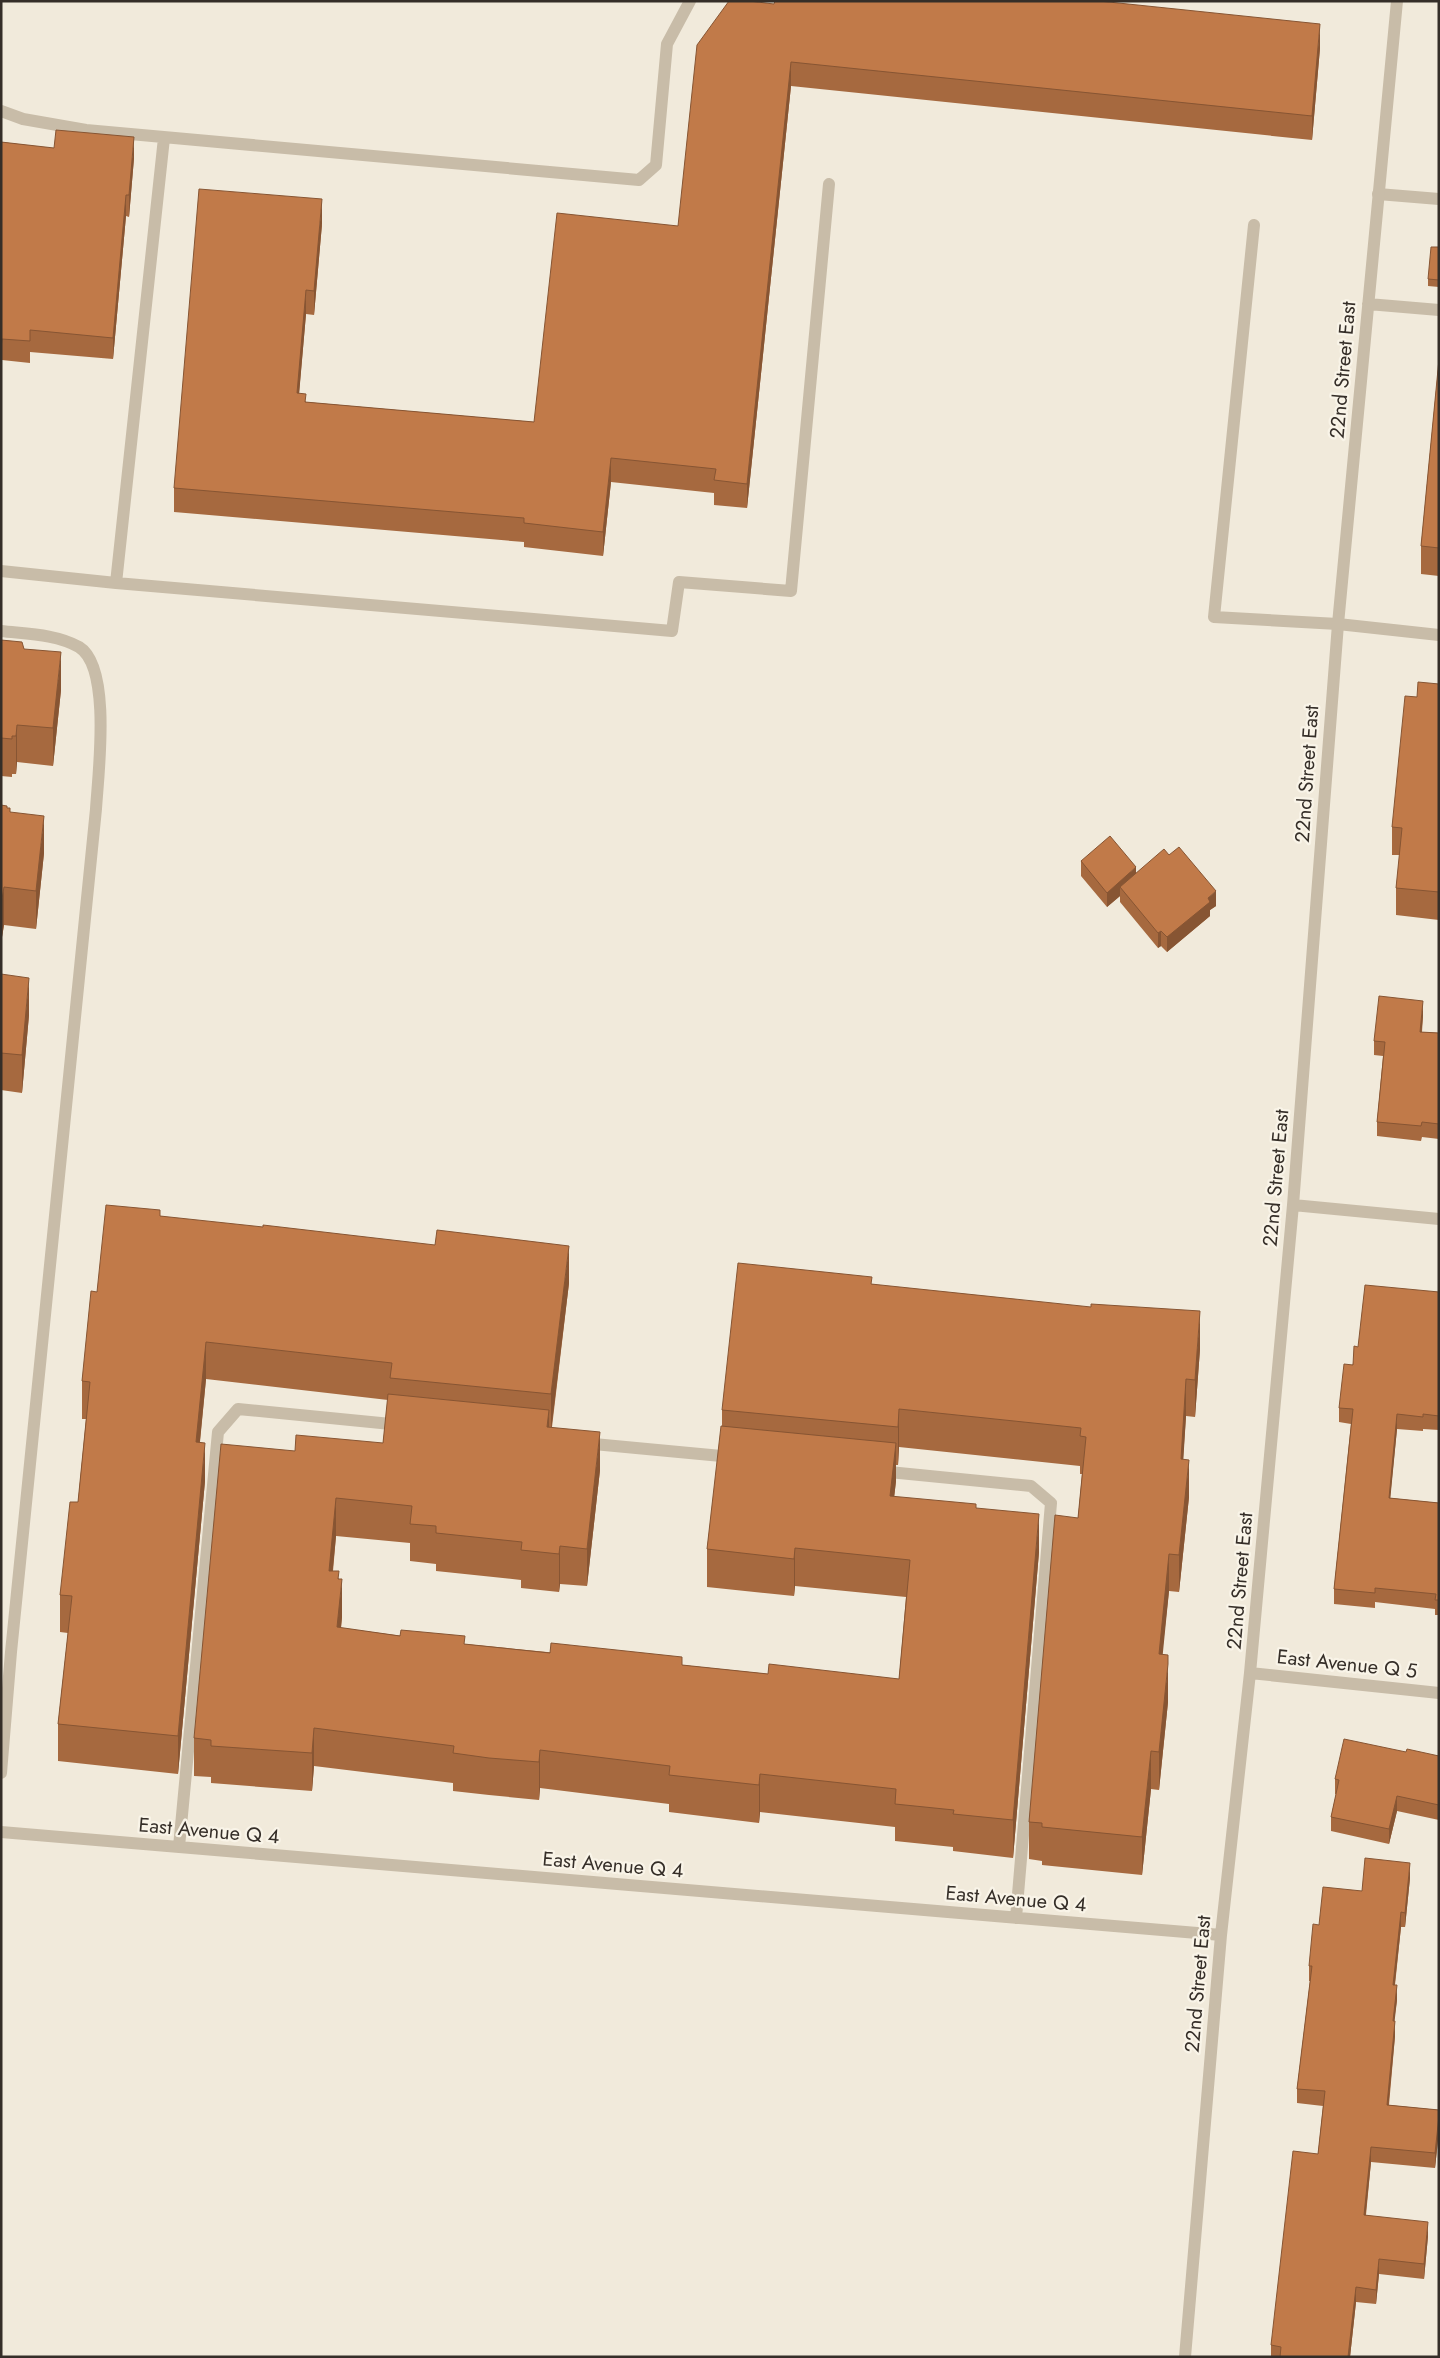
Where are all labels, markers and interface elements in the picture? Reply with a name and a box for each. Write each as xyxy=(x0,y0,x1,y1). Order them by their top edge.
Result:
street label: 22nd Street East xyxy=(1323,300,1363,440)
street label: 22nd Street East xyxy=(1288,704,1326,844)
street label: 22nd Street East xyxy=(1256,1108,1296,1248)
street label: 22nd Street East xyxy=(1220,1511,1260,1651)
street label: East Avenue Q 5 xyxy=(1275,1642,1419,1686)
street label: East Avenue Q 4 xyxy=(137,1810,281,1852)
street label: East Avenue Q 4 xyxy=(541,1844,685,1886)
street label: East Avenue Q 4 xyxy=(944,1878,1088,1920)
street label: 22nd Street East xyxy=(1178,1914,1218,2054)

